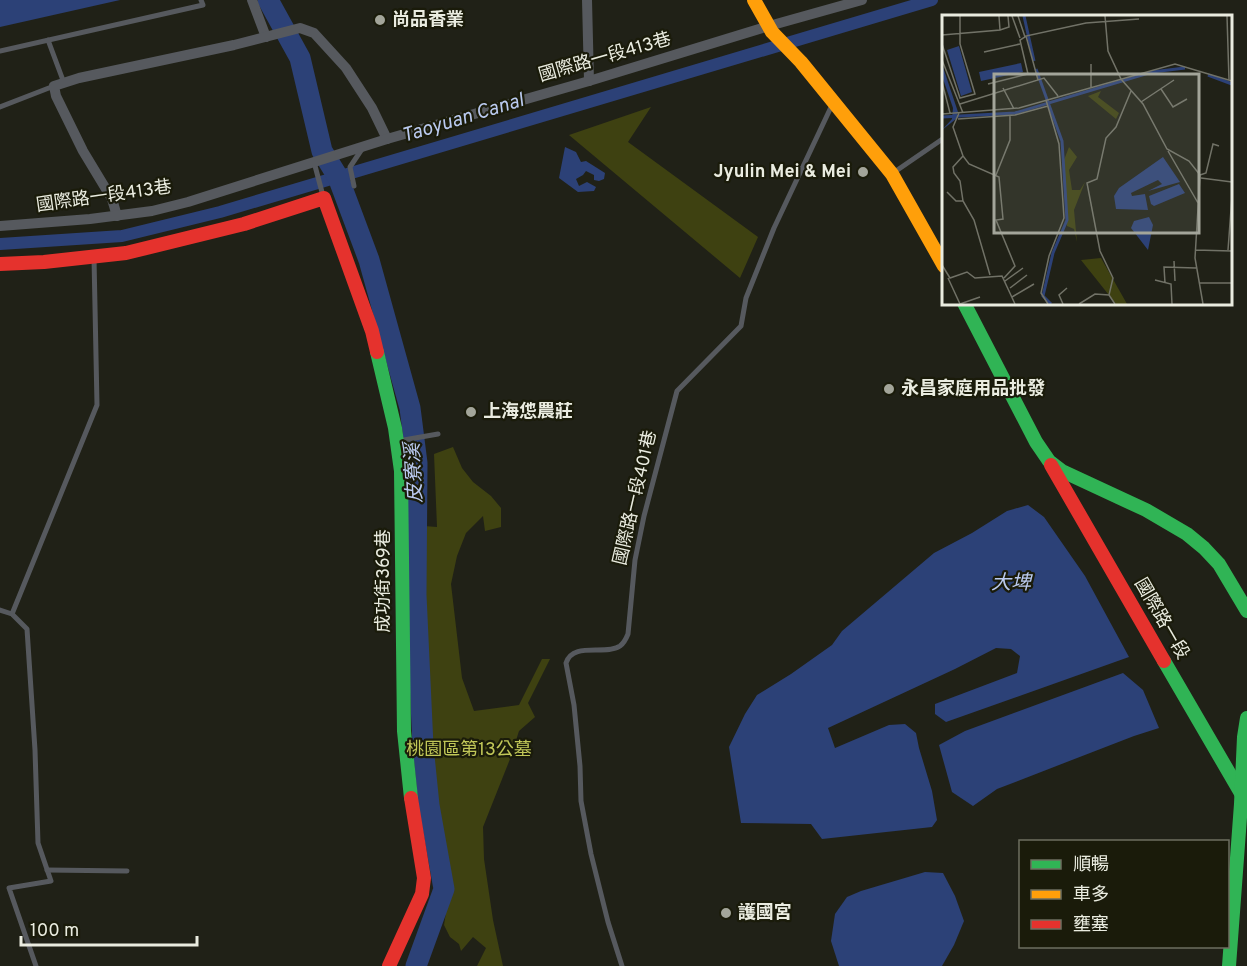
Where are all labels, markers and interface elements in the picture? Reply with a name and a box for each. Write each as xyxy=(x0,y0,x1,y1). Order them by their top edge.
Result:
place label: 尚品香業 xyxy=(392,9,464,32)
marker: 尚品香業 xyxy=(373,13,387,27)
inset map xyxy=(942,15,1232,304)
street label: 國際路一段413巷 xyxy=(536,28,674,88)
water label: Taoyuan Canal xyxy=(399,88,528,150)
place label: Jyulin Mei & Mei xyxy=(713,161,851,184)
marker: Jyulin Mei & Mei xyxy=(856,165,870,179)
street label: 國際路一段413巷 xyxy=(35,176,173,218)
place label: 永昌家庭用品批發 xyxy=(901,378,1045,401)
marker: 永昌家庭用品批發 xyxy=(882,382,896,396)
place label: 上海怹農莊 xyxy=(483,401,573,424)
marker: 上海怹農莊 xyxy=(464,405,478,419)
street label: 國際路一段401巷 xyxy=(609,428,663,568)
water label: 皮寮溪 xyxy=(400,439,430,504)
street label: 成功街369巷 xyxy=(373,529,396,633)
water label: 大埤 xyxy=(991,571,1033,597)
street label: 國際路一段 xyxy=(1129,574,1193,664)
park label: 桃園區第13公墓 xyxy=(406,739,532,762)
legend xyxy=(1019,840,1229,948)
text: 順暢 xyxy=(1073,854,1109,877)
text: 車多 xyxy=(1073,884,1109,907)
place label: 護國宮 xyxy=(738,902,792,925)
marker: 護國宮 xyxy=(719,906,733,920)
scale bar xyxy=(21,909,196,947)
text: 壅塞 xyxy=(1073,914,1109,937)
text: 100 m xyxy=(30,920,79,943)

